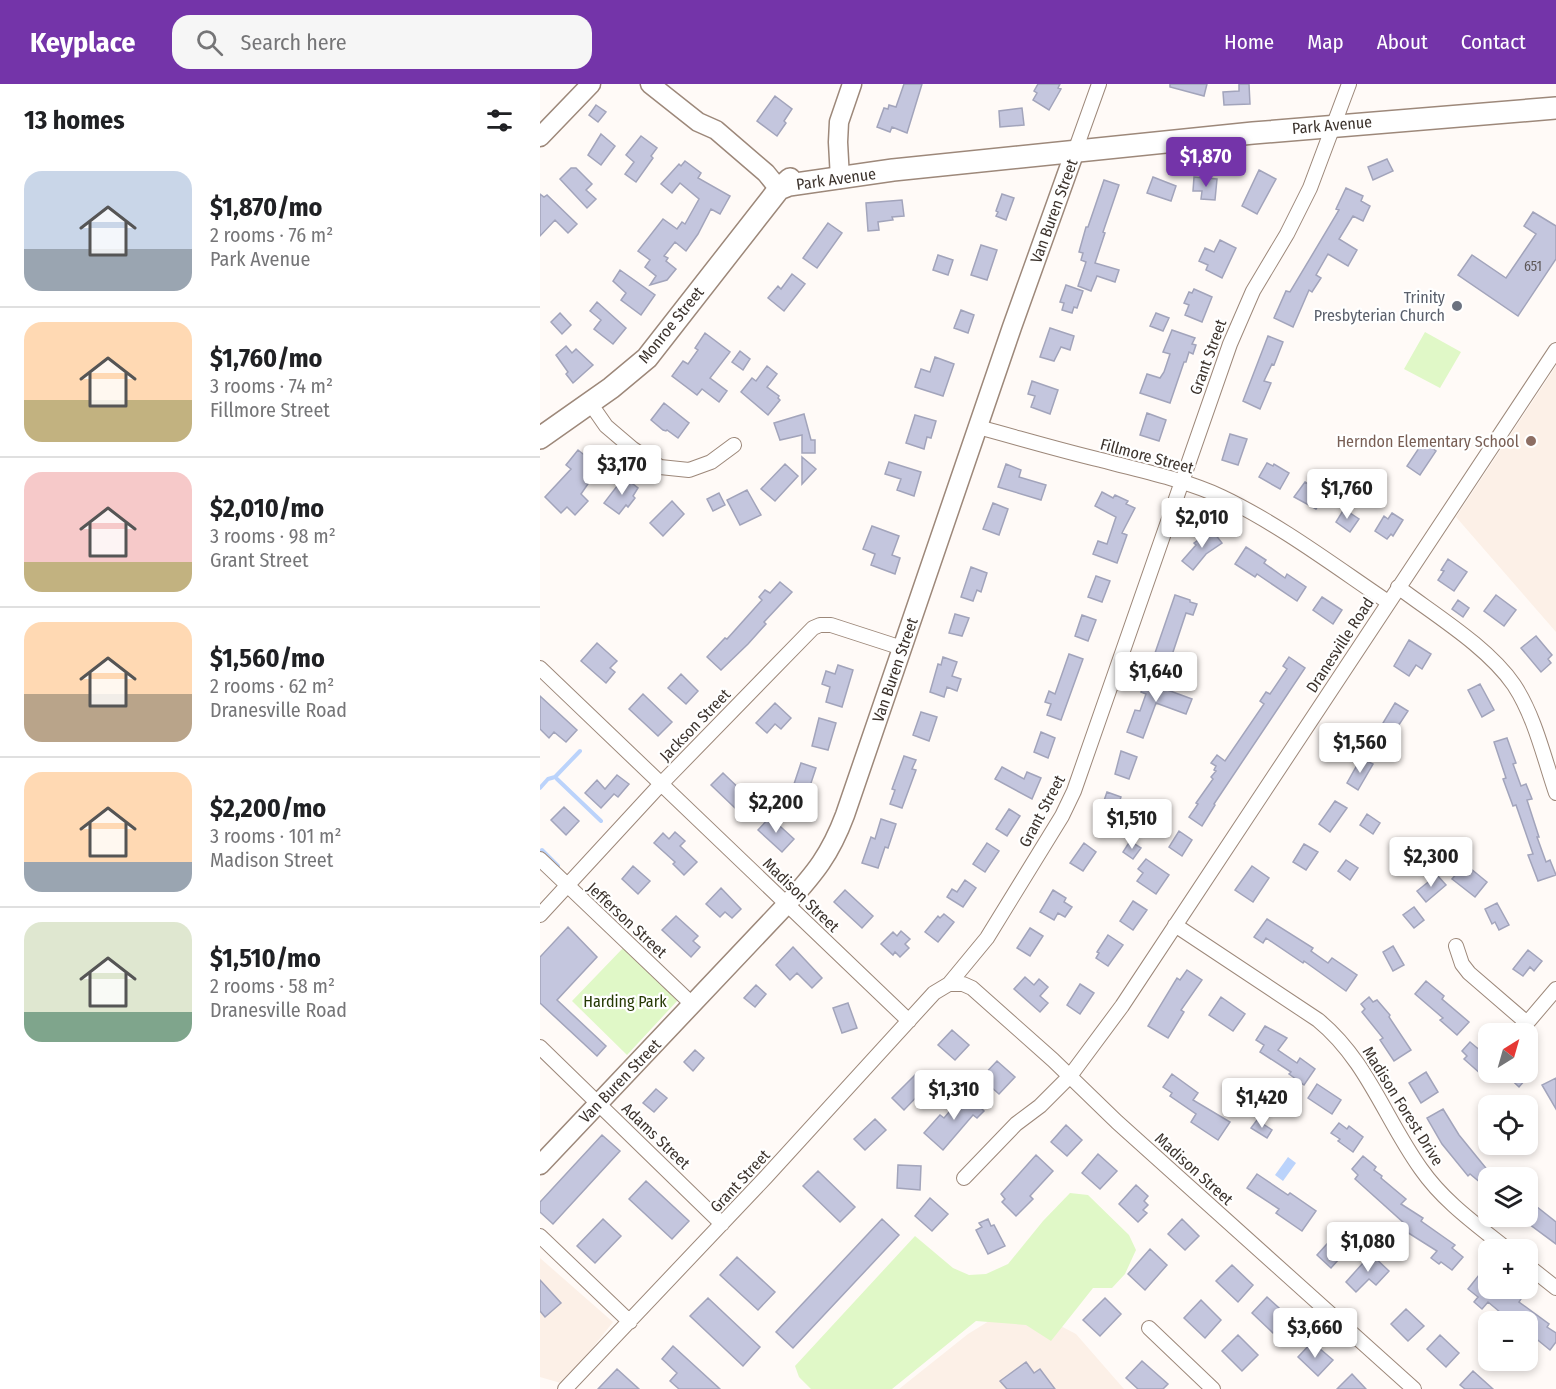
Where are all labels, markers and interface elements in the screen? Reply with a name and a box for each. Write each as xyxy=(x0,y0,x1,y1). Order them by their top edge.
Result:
search box xyxy=(172,15,592,69)
text: Keyplace xyxy=(30,26,136,59)
icon: search xyxy=(193,26,226,59)
text: Search here xyxy=(241,29,347,56)
text: Home xyxy=(1224,29,1274,55)
text: Map xyxy=(1307,29,1344,55)
text: About xyxy=(1377,29,1428,55)
text: Contact xyxy=(1461,29,1526,55)
icon: filters xyxy=(483,104,516,137)
text: 13 homes xyxy=(24,105,125,136)
street label: Park Avenue xyxy=(1291,112,1373,138)
pin: $1,870 xyxy=(1157,137,1255,188)
text: $1,870 xyxy=(1180,144,1232,168)
street label: Van Buren Street xyxy=(1026,156,1082,266)
street label: Park Avenue xyxy=(795,164,877,194)
text: $1,870/mo xyxy=(210,192,322,223)
icon: home xyxy=(72,195,144,267)
text: 2 rooms · 76 m² xyxy=(210,223,333,247)
text: Park Avenue xyxy=(210,247,310,271)
house number: 651 xyxy=(1524,258,1542,275)
street label: Monroe Street xyxy=(634,282,708,367)
place label: Trinity Presbyterian Church xyxy=(1314,288,1446,325)
marker: Trinity Presbyterian Church xyxy=(1450,299,1464,313)
street label: Grant Street xyxy=(1186,316,1231,397)
text: $1,760/mo xyxy=(210,343,322,374)
icon: home xyxy=(72,346,144,418)
text: 3 rooms · 74 m² xyxy=(210,374,333,398)
text: Fillmore Street xyxy=(210,398,330,422)
place label: Herndon Elementary School xyxy=(1336,432,1519,451)
street label: Fillmore Street xyxy=(1098,434,1196,478)
marker: Herndon Elementary School xyxy=(1524,434,1538,448)
pin: $3,170 xyxy=(573,445,671,496)
text: $3,170 xyxy=(597,452,647,476)
pin: $1,760 xyxy=(1298,469,1396,520)
text: $1,760 xyxy=(1321,476,1373,500)
text: $2,010/mo xyxy=(210,493,324,524)
icon: home xyxy=(72,496,144,568)
pin: $2,010 xyxy=(1153,498,1251,549)
text: $2,010 xyxy=(1175,505,1229,529)
text: 3 rooms · 98 m² xyxy=(210,524,336,548)
text: Grant Street xyxy=(210,548,309,572)
street label: Dranesville Road xyxy=(1302,594,1378,696)
street label: Van Buren Street xyxy=(868,615,922,725)
text: $1,560/mo xyxy=(210,643,325,674)
icon: home xyxy=(72,646,144,718)
pin: $1,640 xyxy=(1107,652,1205,703)
text: $1,640 xyxy=(1129,659,1183,683)
text: 2 rooms · 62 m² xyxy=(210,674,334,698)
street label: Jackson Street xyxy=(656,684,735,765)
text: Dranesville Road xyxy=(210,698,347,722)
pin: $1,560 xyxy=(1311,723,1409,774)
text: $1,560 xyxy=(1333,730,1387,754)
street label: Grant Street xyxy=(1015,771,1069,850)
pin: $2,200 xyxy=(727,783,825,834)
text: $2,200 xyxy=(749,790,803,814)
text: $2,200/mo xyxy=(210,793,326,824)
icon: home xyxy=(72,796,144,868)
pin: $1,510 xyxy=(1083,799,1181,850)
text: $1,510 xyxy=(1107,806,1157,830)
text: 3 rooms · 101 m² xyxy=(210,824,341,848)
pin: $2,300 xyxy=(1382,837,1480,888)
text: $2,300 xyxy=(1403,844,1459,868)
text: Madison Street xyxy=(210,848,333,872)
street label: Madison Street xyxy=(759,854,844,937)
street label: Jefferson Street xyxy=(583,878,671,962)
text: $1,510/mo xyxy=(210,943,321,974)
icon: home xyxy=(72,946,144,1018)
text: 2 rooms · 58 m² xyxy=(210,974,335,998)
park label: Harding Park xyxy=(583,992,667,1011)
text: Dranesville Road xyxy=(210,998,347,1022)
north arrow xyxy=(1478,1023,1538,1083)
map controls xyxy=(1478,1023,1538,1371)
street label: Van Buren Street xyxy=(575,1035,665,1127)
street label: Madison Forest Drive xyxy=(1359,1043,1447,1169)
pin: $1,310 xyxy=(905,1070,1003,1121)
text: $1,310 xyxy=(929,1077,979,1101)
pin: $1,420 xyxy=(1213,1078,1311,1129)
text: $1,420 xyxy=(1236,1085,1288,1109)
button: locate xyxy=(1478,1095,1538,1155)
street label: Adams Street xyxy=(618,1099,694,1174)
street label: Madison Street xyxy=(1151,1129,1238,1210)
street label: Grant Street xyxy=(706,1145,774,1216)
button: layers xyxy=(1478,1167,1538,1227)
pin: $1,080 xyxy=(1319,1222,1417,1273)
text: $1,080 xyxy=(1341,1229,1395,1253)
button: + xyxy=(1478,1239,1538,1299)
pin: $3,660 xyxy=(1266,1308,1364,1359)
button: − xyxy=(1478,1311,1538,1371)
text: $3,660 xyxy=(1287,1315,1343,1339)

